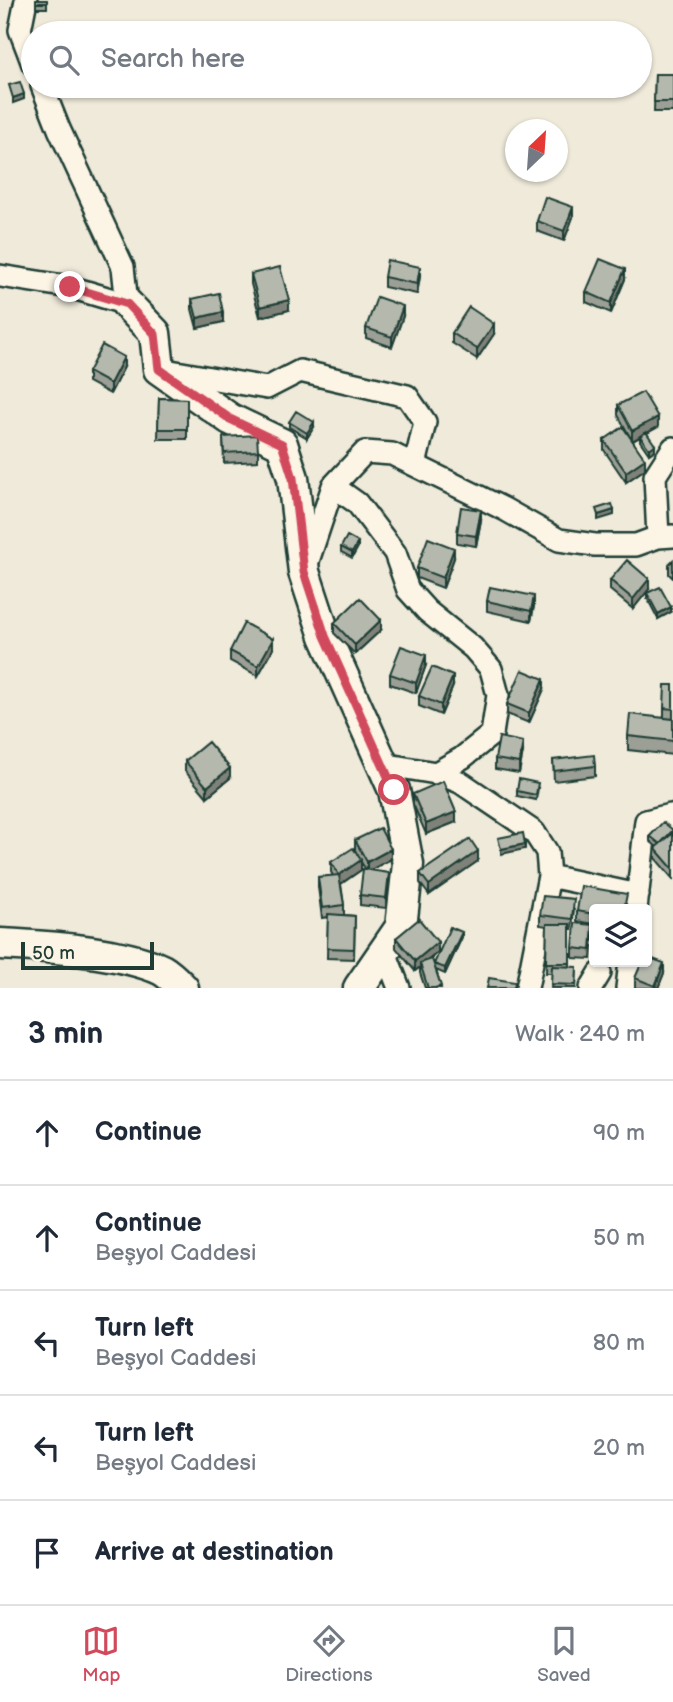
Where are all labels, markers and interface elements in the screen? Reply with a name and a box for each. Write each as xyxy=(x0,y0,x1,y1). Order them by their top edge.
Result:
search box xyxy=(21,21,652,98)
icon: search xyxy=(45,41,83,79)
text: Search here xyxy=(101,44,245,75)
north arrow xyxy=(505,119,568,182)
route end xyxy=(54,271,85,302)
route start xyxy=(378,774,409,805)
map controls xyxy=(589,904,652,967)
button: layers xyxy=(589,904,652,967)
scale bar xyxy=(21,939,154,971)
text: 50 m xyxy=(32,942,75,965)
text: 3 min xyxy=(28,1016,103,1052)
text: Walk · 240 m xyxy=(515,1020,645,1048)
icon: ahead xyxy=(28,1114,66,1152)
text: Continue xyxy=(95,1117,202,1148)
text: 90 m xyxy=(593,1119,645,1147)
text: Continue xyxy=(95,1208,202,1239)
icon: ahead xyxy=(28,1219,66,1257)
text: 50 m xyxy=(593,1224,645,1252)
text: Beşyol Caddesi xyxy=(95,1239,256,1267)
text: Turn left xyxy=(95,1313,194,1344)
icon: left xyxy=(28,1324,66,1362)
text: 80 m xyxy=(593,1329,645,1357)
text: Beşyol Caddesi xyxy=(95,1344,256,1372)
text: Turn left xyxy=(95,1418,194,1449)
icon: left xyxy=(28,1429,66,1467)
text: 20 m xyxy=(593,1434,645,1462)
text: Beşyol Caddesi xyxy=(95,1449,256,1477)
icon: arrive xyxy=(28,1534,66,1572)
text: Arrive at destination xyxy=(95,1537,334,1568)
tab: Map xyxy=(82,1622,121,1687)
tab: Directions xyxy=(285,1622,373,1687)
tab: Saved xyxy=(537,1622,591,1687)

